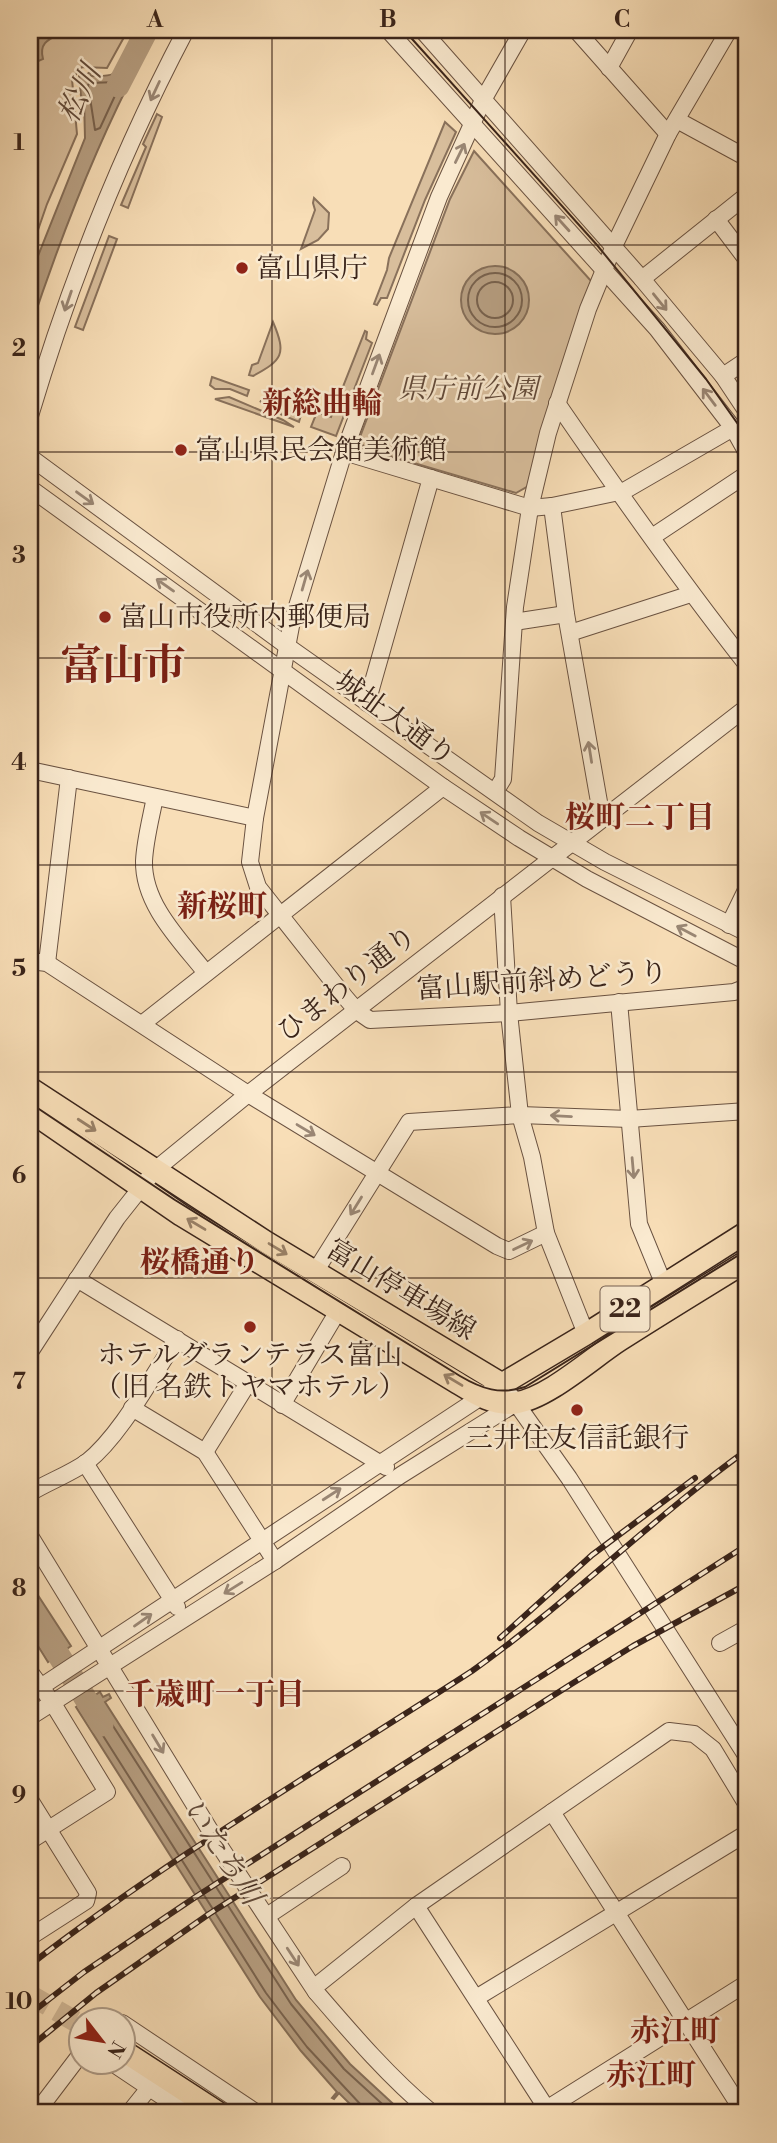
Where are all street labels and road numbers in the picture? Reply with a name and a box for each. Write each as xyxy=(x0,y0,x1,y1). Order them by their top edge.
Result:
street label: 城址大通り xyxy=(328,664,462,774)
street label: ひまわり通り xyxy=(270,918,424,1050)
street label: 富山駅前斜めどうり xyxy=(415,955,669,1007)
street label: 富山停車場線 xyxy=(320,1232,482,1348)
road number: 22 xyxy=(600,1286,650,1332)

